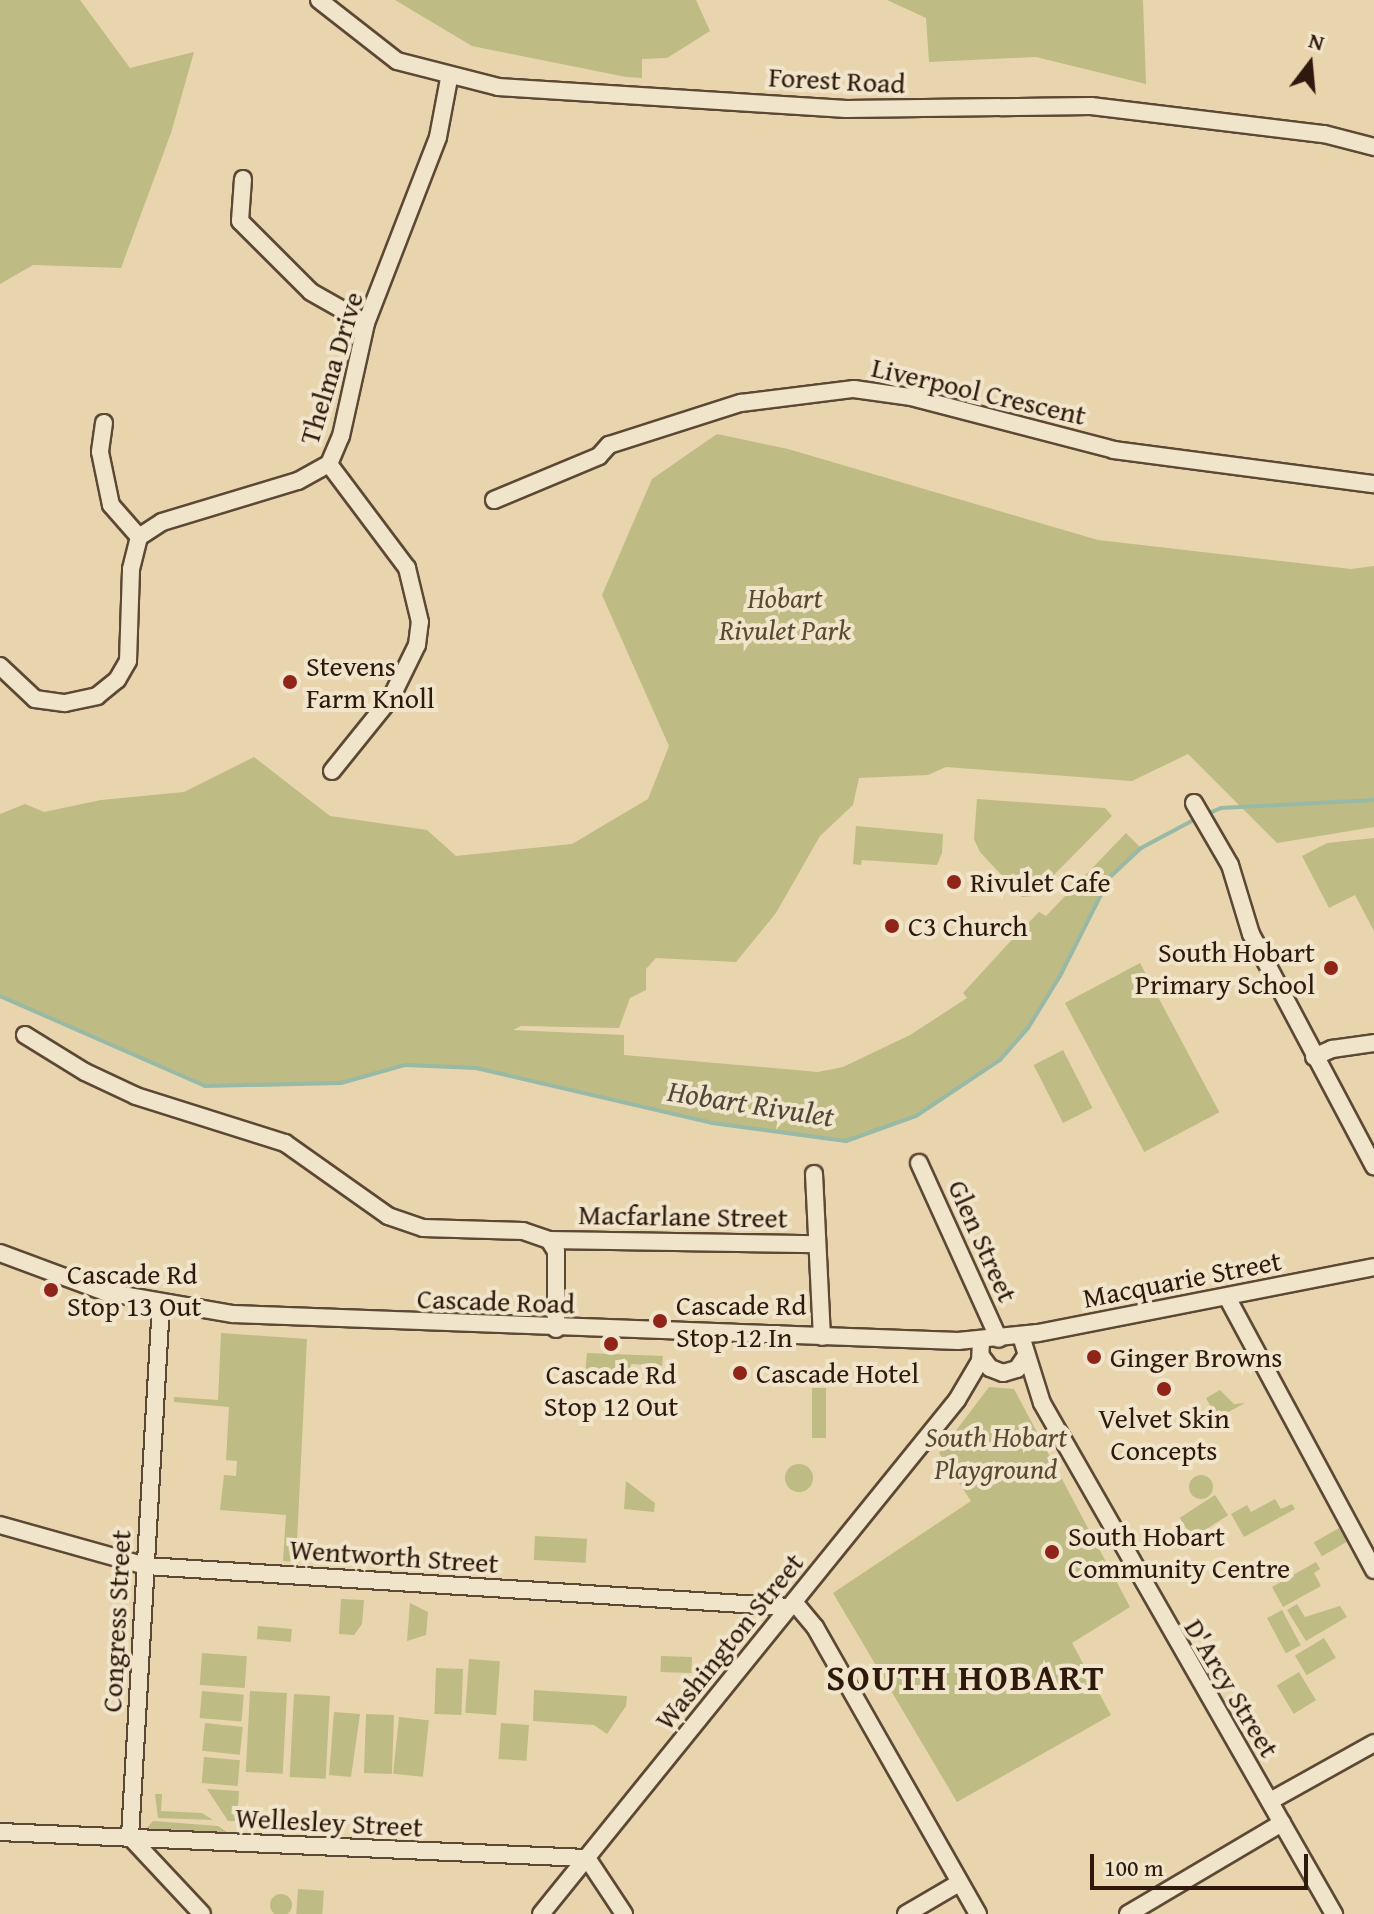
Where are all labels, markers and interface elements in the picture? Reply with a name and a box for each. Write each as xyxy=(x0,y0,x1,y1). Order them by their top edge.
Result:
north arrow xyxy=(1270,24,1350,104)
text: N xyxy=(1305,24,1328,58)
street label: Forest Road xyxy=(768,60,906,100)
street label: Thelma Drive xyxy=(292,288,370,448)
street label: Liverpool Crescent xyxy=(869,350,1089,432)
park label: Hobart Rivulet Park xyxy=(719,581,851,647)
place label: Stevens Farm Knoll xyxy=(306,649,435,715)
marker: Stevens Farm Knoll xyxy=(281,673,299,691)
place label: Rivulet Cafe xyxy=(970,865,1111,899)
marker: Rivulet Cafe xyxy=(945,873,963,891)
place label: C3 Church xyxy=(908,909,1028,943)
marker: C3 Church xyxy=(883,917,901,935)
place label: South Hobart Primary School xyxy=(1135,935,1315,1001)
marker: South Hobart Primary School xyxy=(1322,959,1340,977)
water label: Hobart Rivulet xyxy=(665,1072,837,1134)
street label: Glen Street xyxy=(941,1175,1025,1307)
street label: Macfarlane Street xyxy=(578,1197,788,1235)
street label: Macquarie Street xyxy=(1080,1243,1284,1315)
place label: Cascade Rd Stop 13 Out xyxy=(67,1257,201,1323)
marker: Cascade Rd Stop 13 Out xyxy=(42,1281,60,1299)
street label: Cascade Road xyxy=(416,1281,576,1321)
place label: Cascade Rd Stop 12 In xyxy=(676,1288,807,1354)
marker: Cascade Rd Stop 12 In xyxy=(651,1312,669,1330)
marker: Cascade Rd Stop 12 Out xyxy=(602,1335,620,1353)
place label: Ginger Browns xyxy=(1110,1340,1282,1374)
marker: Ginger Browns xyxy=(1085,1348,1103,1366)
place label: Cascade Hotel xyxy=(756,1356,919,1390)
place label: Cascade Rd Stop 12 Out xyxy=(544,1357,678,1423)
marker: Cascade Hotel xyxy=(731,1364,749,1382)
marker: Velvet Skin Concepts xyxy=(1155,1380,1173,1398)
place label: Velvet Skin Concepts xyxy=(1098,1401,1230,1467)
park label: South Hobart Playground xyxy=(925,1420,1067,1486)
place label: South Hobart Community Centre xyxy=(1068,1519,1290,1585)
street label: Congress Street xyxy=(94,1529,138,1713)
street label: Wentworth Street xyxy=(288,1532,500,1580)
marker: South Hobart Community Centre xyxy=(1043,1543,1061,1561)
street label: Washington Street xyxy=(648,1546,810,1736)
street label: D'Arcy Street xyxy=(1178,1613,1286,1763)
district label: SOUTH HOBART xyxy=(826,1655,1106,1699)
street label: Wellesley Street xyxy=(234,1800,424,1844)
scale bar xyxy=(1094,1838,1312,1888)
text: 100 m xyxy=(1104,1850,1164,1885)

